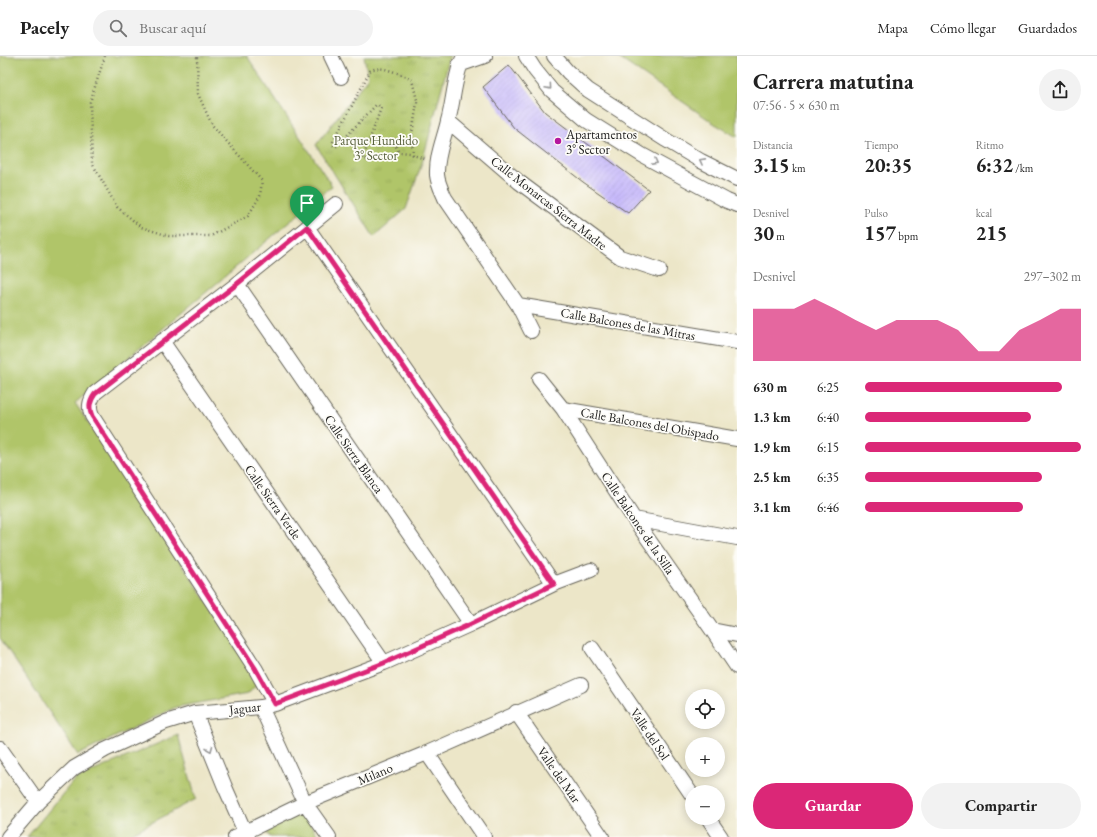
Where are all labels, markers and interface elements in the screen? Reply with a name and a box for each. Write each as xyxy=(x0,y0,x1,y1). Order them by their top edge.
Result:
search box xyxy=(93,10,373,46)
text: Pacely xyxy=(20,15,69,40)
icon: search xyxy=(107,17,129,39)
text: Buscar aquí xyxy=(139,18,206,37)
text: Mapa xyxy=(877,19,908,37)
text: Cómo llegar xyxy=(930,19,996,37)
text: Guardados xyxy=(1018,19,1077,37)
text: Carrera matutina xyxy=(753,67,914,96)
button: share xyxy=(1039,69,1081,111)
one-way arrow xyxy=(544,83,551,90)
text: 07:56 · 5 × 630 m xyxy=(753,97,840,114)
place label: Apartamentos 3° Sector xyxy=(565,126,637,158)
park label: Parque Hundido 3° Sector xyxy=(334,132,418,164)
marker: Apartamentos 3° Sector xyxy=(553,136,563,146)
text: Distancia xyxy=(753,138,793,152)
text: Tiempo xyxy=(864,138,898,152)
text: Ritmo xyxy=(976,138,1004,152)
street label: Calle Monarcas Sierra Madre xyxy=(487,152,611,254)
text: 3.15 xyxy=(753,152,790,178)
text: 20:35 xyxy=(864,152,912,178)
text: 6:32 xyxy=(976,152,1013,178)
one-way arrow xyxy=(651,157,658,165)
one-way arrow xyxy=(699,158,706,166)
text: km xyxy=(790,161,806,175)
text: /km xyxy=(1013,161,1033,175)
pin xyxy=(290,186,324,227)
icon: arrive xyxy=(296,192,318,214)
text: Desnivel xyxy=(753,206,789,220)
text: Pulso xyxy=(864,206,888,220)
text: kcal xyxy=(976,206,992,220)
text: 30 xyxy=(753,220,774,246)
text: 157 xyxy=(864,220,896,246)
text: 215 xyxy=(976,220,1007,246)
text: m xyxy=(774,229,785,243)
text: bpm xyxy=(896,229,918,243)
text: Desnivel xyxy=(753,268,796,285)
text: 297–302 m xyxy=(1024,268,1081,285)
street label: Calle Balcones de las Mitras xyxy=(559,304,697,344)
text: 630 m xyxy=(753,379,787,396)
text: 6:25 xyxy=(817,379,839,396)
street label: Calle Balcones del Obispado xyxy=(579,403,721,445)
text: 1.3 km xyxy=(753,409,791,426)
text: 6:40 xyxy=(817,409,839,426)
street label: Calle Sierra Blanca xyxy=(321,411,388,497)
text: 1.9 km xyxy=(753,439,791,456)
text: 6:15 xyxy=(817,439,839,456)
street label: Calle Sierra Verde xyxy=(241,461,305,543)
street label: Calle Balcones de la Silla xyxy=(597,468,679,578)
text: 2.5 km xyxy=(753,469,791,486)
text: 6:35 xyxy=(817,469,839,486)
text: 3.1 km xyxy=(753,499,791,516)
text: 6:46 xyxy=(817,499,839,516)
map controls xyxy=(685,689,725,825)
button: locate xyxy=(685,689,725,729)
street label: Jaguar xyxy=(227,698,262,718)
street label: Valle del Sol xyxy=(626,705,674,763)
button: + xyxy=(685,737,725,777)
street label: Valle del Mar xyxy=(533,744,585,807)
one-way arrow xyxy=(205,745,213,753)
street label: Milano xyxy=(355,759,395,789)
button: Guardar xyxy=(753,783,913,829)
button: Compartir xyxy=(921,783,1081,829)
button: − xyxy=(685,785,725,825)

